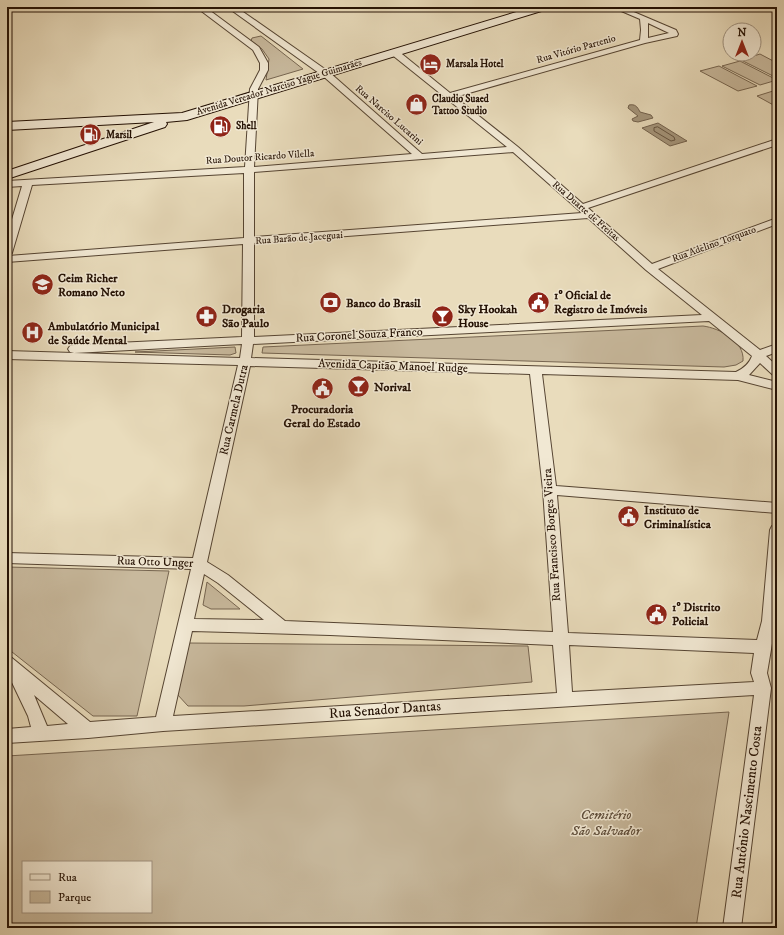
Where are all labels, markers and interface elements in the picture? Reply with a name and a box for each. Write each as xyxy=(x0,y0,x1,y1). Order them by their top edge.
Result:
north arrow xyxy=(722,22,762,62)
text: N xyxy=(737,26,747,40)
street label: Rua Vitório Partenio xyxy=(535,32,617,66)
hotel icon: Marsala Hotel xyxy=(418,51,444,77)
street label: Avenida Vereador Narciso Yague Guimarães xyxy=(195,56,364,118)
place label: Marsala Hotel xyxy=(446,58,505,70)
street label: Rua Narciso Lucarini xyxy=(353,82,426,148)
shop icon: Claudio Suaed Tattoo Studio xyxy=(403,92,429,118)
place label: Claudio Suaed Tattoo Studio xyxy=(431,93,490,117)
fuel station icon: Shell xyxy=(208,113,234,139)
place label: Shell xyxy=(236,120,258,132)
fuel station icon: Marsil xyxy=(78,122,104,148)
place label: Marsil xyxy=(106,129,133,141)
street label: Rua Doutor Ricardo Vilella xyxy=(205,147,315,167)
street label: Rua Duarte de Freitas xyxy=(550,178,623,244)
street label: Rua Adelino Torquato xyxy=(670,223,758,265)
street label: Rua Barão de Jaceguai xyxy=(255,229,344,247)
place label: Ceim Richer Romano Neto xyxy=(58,271,125,300)
school or university icon: Ceim Richer Romano Neto xyxy=(29,272,55,298)
place label: 1º Oficial de Registro de Imóveis xyxy=(554,288,647,317)
public building icon: 1º Oficial de Registro de Imóveis xyxy=(525,289,551,315)
bank icon: Banco do Brasil xyxy=(317,290,343,316)
place label: Banco do Brasil xyxy=(346,296,421,311)
place label: Drogaria São Paulo xyxy=(222,302,269,331)
place label: Sky Hookah House xyxy=(458,302,518,331)
pharmacy icon: Drogaria São Paulo xyxy=(194,303,220,329)
bar icon: Sky Hookah House xyxy=(430,303,456,329)
place label: Ambulatório Municipal de Saúde Mental xyxy=(47,319,160,348)
hospital icon: Ambulatório Municipal de Saúde Mental xyxy=(20,320,46,346)
street label: Rua Coronel Souza Franco xyxy=(295,324,423,346)
street label: Avenida Capitão Manoel Rudge xyxy=(318,356,468,376)
street label: Rua Carmela Dutra xyxy=(216,362,252,457)
bar icon: Norival xyxy=(345,374,371,400)
public building icon: Procuradoria Geral do Estado xyxy=(309,375,335,401)
place label: Norival xyxy=(374,380,411,395)
place label: Procuradoria Geral do Estado xyxy=(284,402,361,431)
street label: Rua Francisco Borges Vieira xyxy=(540,467,564,602)
place label: Instituto de Criminalística xyxy=(644,503,712,532)
public building icon: Instituto de Criminalística xyxy=(616,504,642,530)
street label: Rua Otto Unger xyxy=(116,553,194,571)
place label: 1º Distrito Policial xyxy=(672,600,721,629)
public building icon: 1º Distrito Policial xyxy=(644,601,670,627)
street label: Rua Senador Dantas xyxy=(328,697,442,723)
street label: Rua Antônio Nascimento Costa xyxy=(727,725,767,899)
park label: Cemitério São Salvador xyxy=(570,806,642,840)
legend xyxy=(22,861,152,913)
text: Rua xyxy=(58,870,78,885)
text: Parque xyxy=(58,890,91,905)

